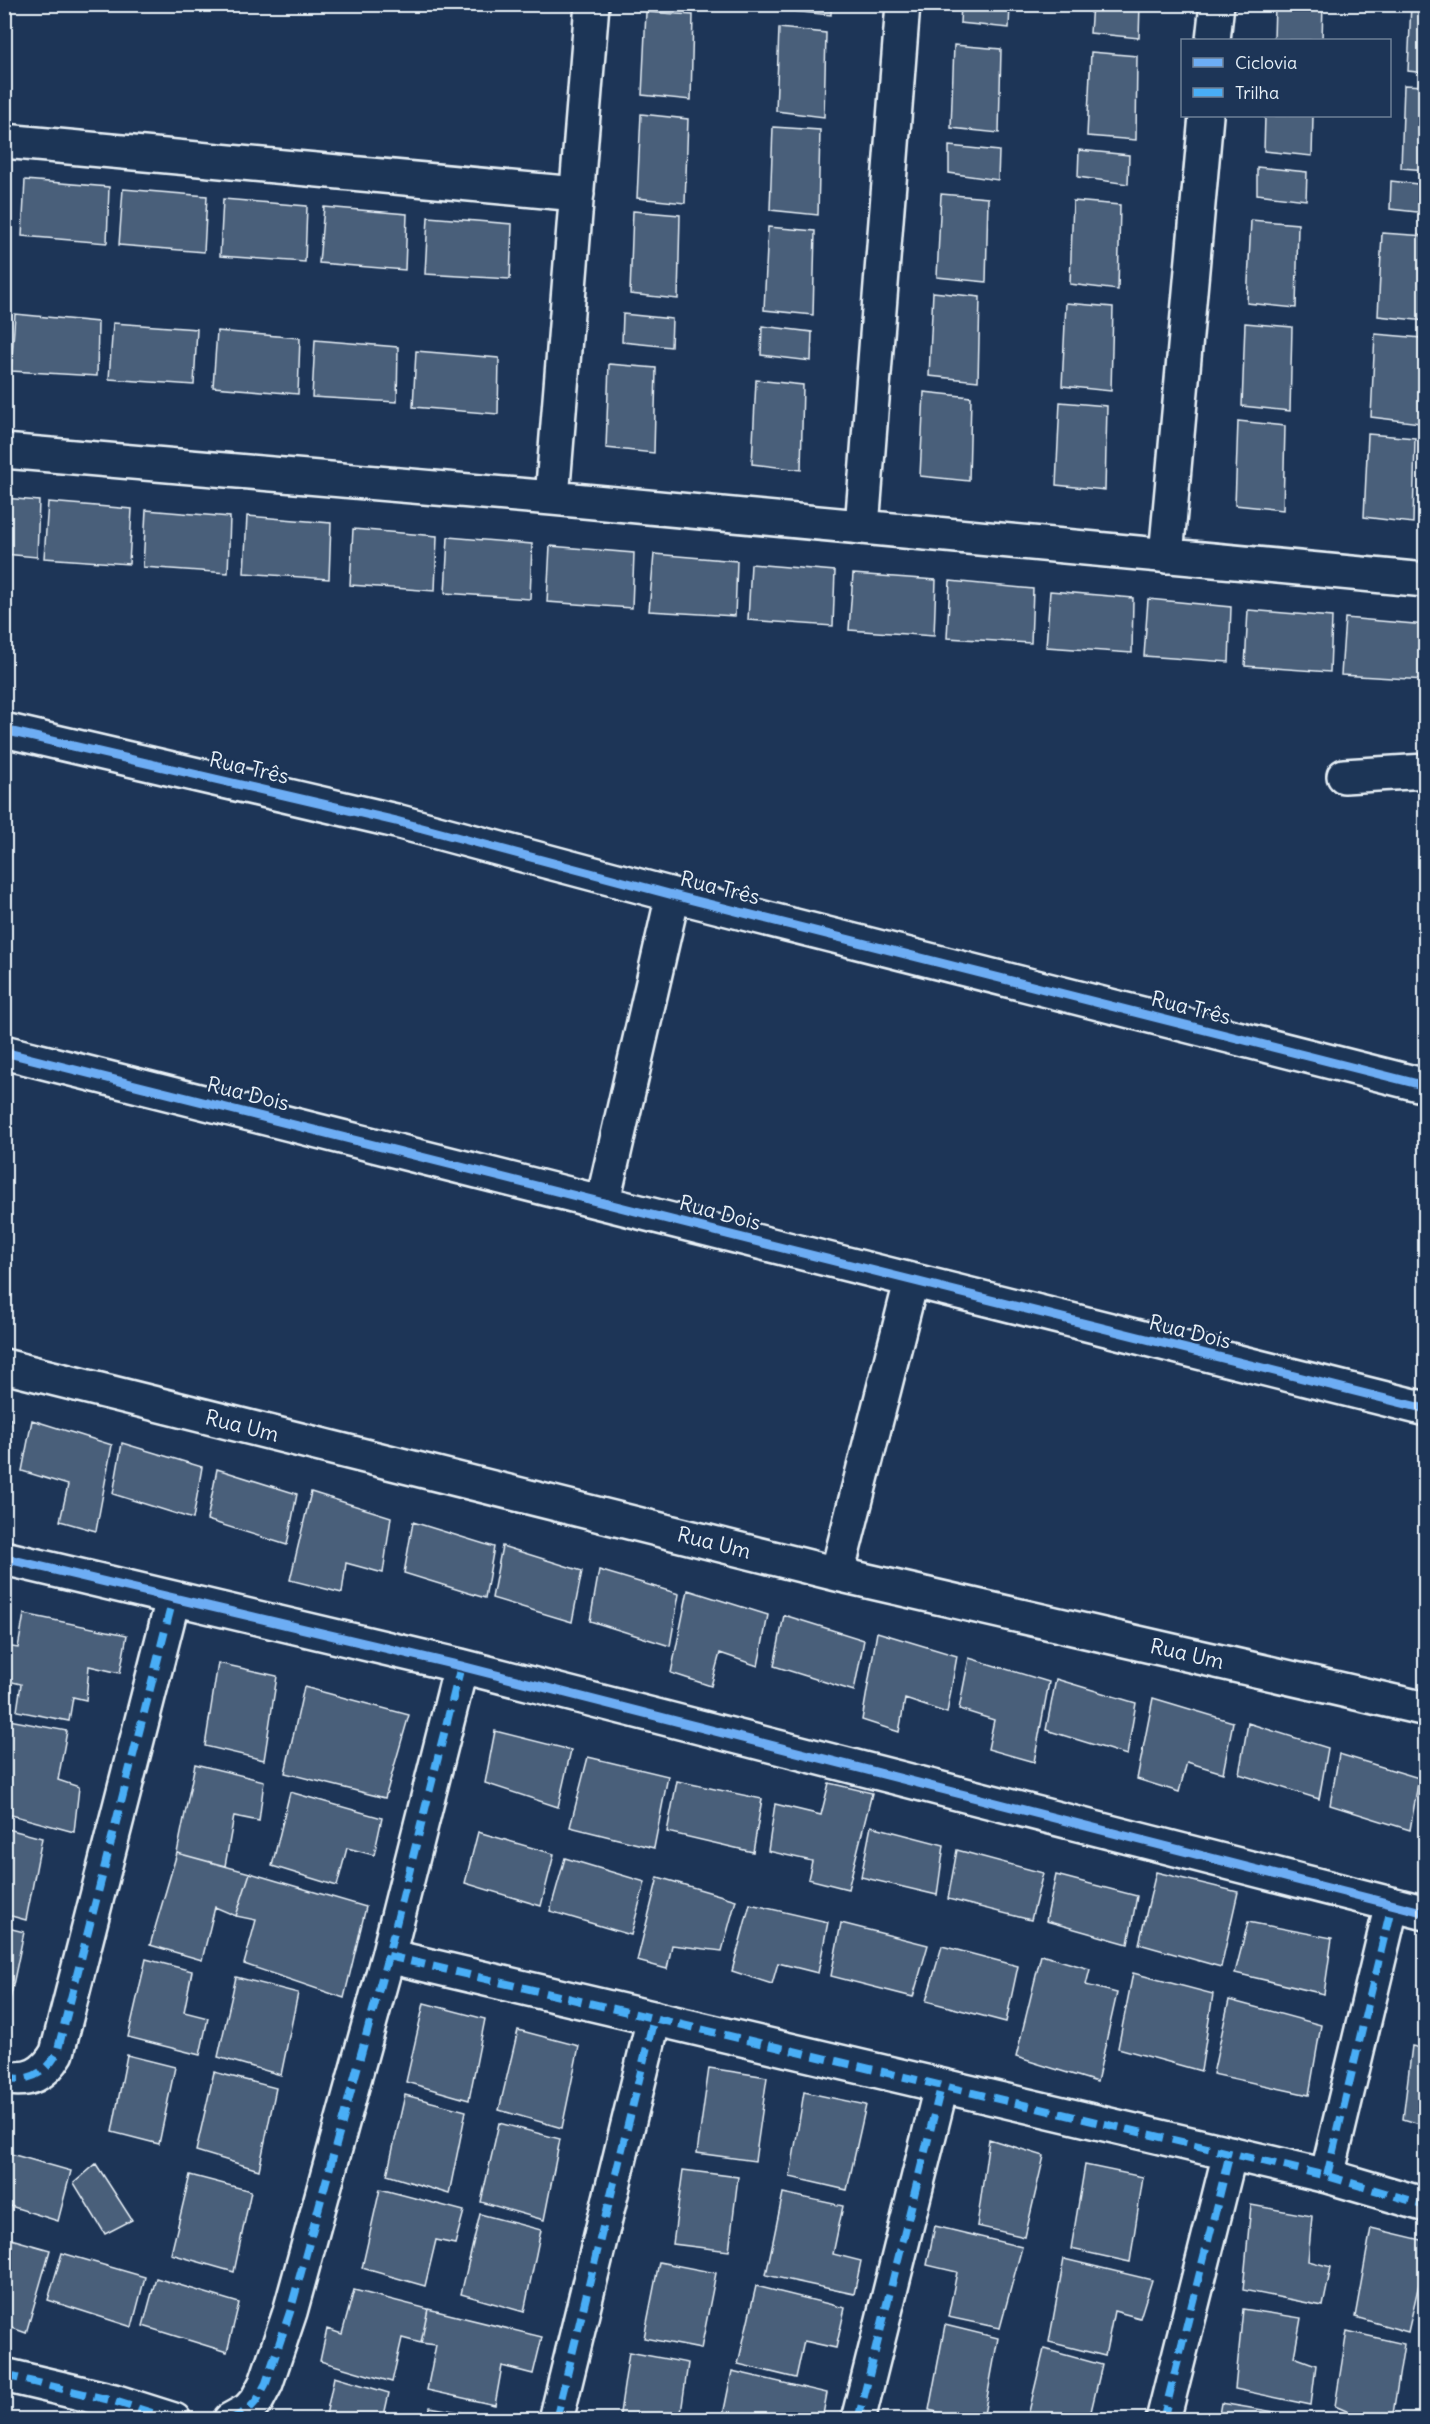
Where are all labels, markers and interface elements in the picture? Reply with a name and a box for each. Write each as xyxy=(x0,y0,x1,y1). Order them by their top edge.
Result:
legend xyxy=(1181,39,1391,117)
text: Ciclovia xyxy=(1235,51,1297,74)
text: Trilha xyxy=(1235,81,1279,104)
street label: Rua Três xyxy=(207,745,292,790)
street label: Rua Três xyxy=(678,865,763,910)
street label: Rua Três xyxy=(1149,985,1234,1030)
street label: Rua Dois xyxy=(204,1070,292,1117)
street label: Rua Dois xyxy=(676,1189,764,1236)
street label: Rua Dois xyxy=(1146,1308,1234,1355)
street label: Rua Um xyxy=(202,1403,282,1448)
street label: Rua Um xyxy=(674,1520,754,1565)
street label: Rua Um xyxy=(1148,1632,1227,1675)

